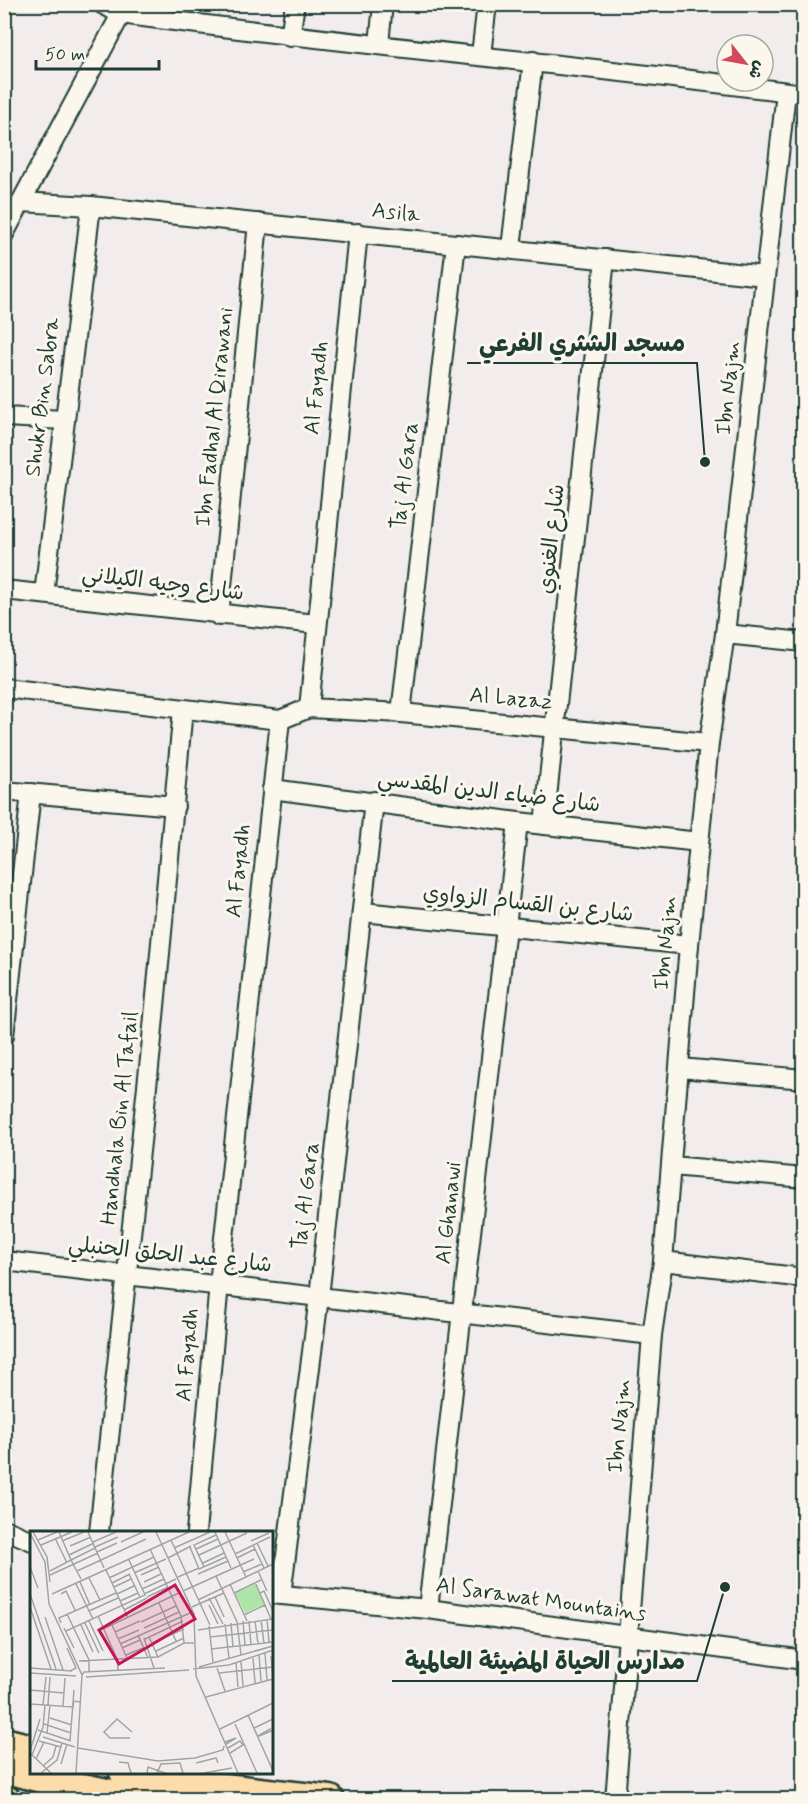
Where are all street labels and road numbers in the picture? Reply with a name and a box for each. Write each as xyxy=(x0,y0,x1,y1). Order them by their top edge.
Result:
street label: Asila xyxy=(370,197,422,230)
street label: Ibn Fadhal Al Qirawani xyxy=(190,306,240,528)
street label: Shukr Bin Sabra xyxy=(19,315,67,478)
street label: Al Fayadh xyxy=(298,340,336,436)
street label: Ibn Najm xyxy=(710,340,748,436)
street label: Taj Al Gara xyxy=(385,421,426,531)
street label: شارع الغنوي xyxy=(532,483,573,595)
street label: شارع وجيه الكيلاني xyxy=(80,560,246,612)
street label: Al Lazaz xyxy=(468,681,554,717)
street label: شارع ضياء الدين المقدسي xyxy=(376,764,602,824)
street label: Al Fayadh xyxy=(220,823,258,919)
street label: شارع بن القسام الزواوي xyxy=(421,879,635,931)
street label: Ibn Najm xyxy=(648,895,684,991)
street label: Handhala Bin Al Tafail xyxy=(95,1010,145,1226)
street label: Taj Al Gara xyxy=(286,1141,327,1251)
street label: Al Ghanawi xyxy=(430,1160,468,1266)
street label: شارع عبد الحلق الحنبلي xyxy=(66,1230,273,1284)
street label: Al Fayadh xyxy=(170,1307,206,1403)
street label: Ibn Najm xyxy=(602,1378,638,1474)
street label: Al Sarawat Mountains xyxy=(434,1571,648,1629)

